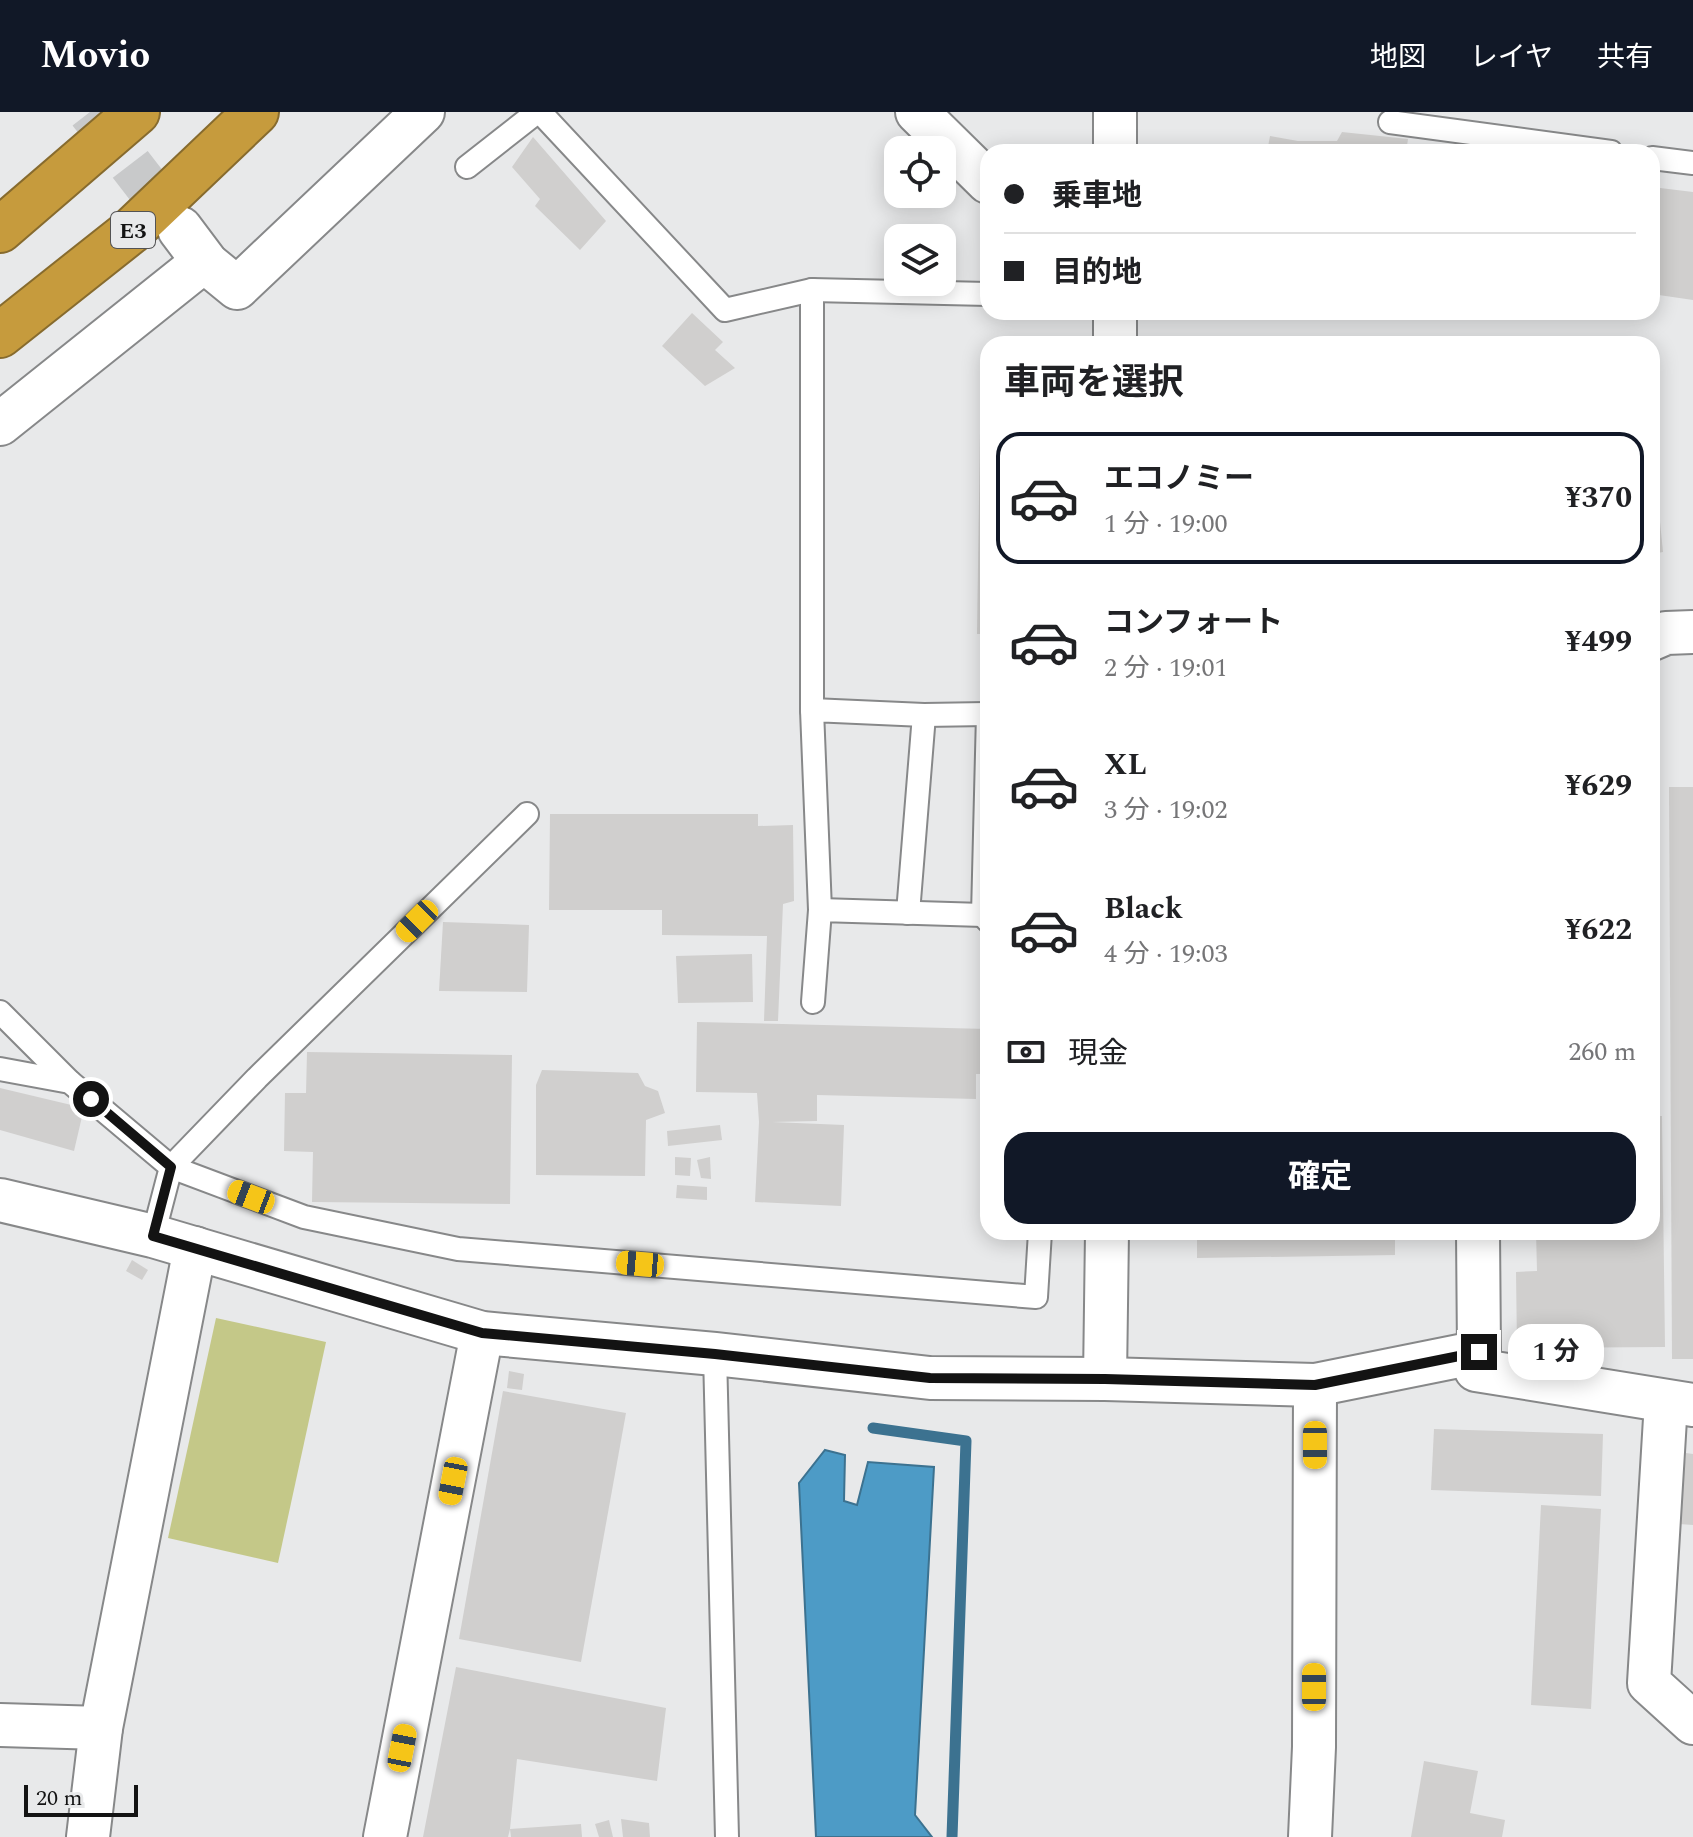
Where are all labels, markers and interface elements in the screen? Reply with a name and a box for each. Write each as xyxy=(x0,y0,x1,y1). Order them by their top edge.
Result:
text: Movio xyxy=(40,27,150,85)
text: 地図 xyxy=(1370,36,1426,79)
text: レイヤ xyxy=(1470,36,1553,79)
text: 共有 xyxy=(1597,36,1653,79)
map controls xyxy=(884,136,956,296)
button: locate xyxy=(884,136,956,208)
text: 乗車地 xyxy=(1052,173,1142,219)
road number: E3 xyxy=(111,212,155,248)
button: layers xyxy=(884,224,956,296)
text: 目的地 xyxy=(1052,250,1142,296)
text: 車両を選択 xyxy=(1004,356,1184,411)
text: エコノミー xyxy=(1104,456,1254,502)
icon: car xyxy=(1008,462,1080,534)
text: ¥370 xyxy=(1565,475,1632,521)
text: 1 分 · 19:00 xyxy=(1104,504,1228,544)
text: コンフォート xyxy=(1104,600,1283,646)
icon: car xyxy=(1008,606,1080,678)
text: ¥499 xyxy=(1565,619,1632,665)
text: 2 分 · 19:01 xyxy=(1104,648,1228,688)
text: XL xyxy=(1104,742,1147,788)
icon: car xyxy=(1008,750,1080,822)
text: ¥629 xyxy=(1565,763,1632,809)
text: 3 分 · 19:02 xyxy=(1104,790,1228,830)
text: Black xyxy=(1104,886,1183,932)
icon: car xyxy=(1008,894,1080,966)
car xyxy=(392,896,442,946)
text: ¥622 xyxy=(1565,907,1632,953)
text: 4 分 · 19:03 xyxy=(1104,934,1228,974)
icon: cash xyxy=(1004,1030,1048,1074)
text: 現金 xyxy=(1068,1031,1128,1077)
text: 260 m xyxy=(1568,1032,1636,1072)
route start xyxy=(73,1081,109,1117)
button: 確定 xyxy=(1004,1132,1636,1224)
car xyxy=(224,1177,278,1217)
car xyxy=(615,1250,665,1278)
callout: 1 分 xyxy=(1507,1324,1603,1380)
text: 1 分 xyxy=(1532,1332,1580,1372)
route end xyxy=(1461,1334,1497,1370)
car xyxy=(1303,1421,1327,1469)
car xyxy=(437,1455,469,1507)
car xyxy=(1302,1663,1326,1711)
car xyxy=(386,1722,418,1774)
scale bar xyxy=(24,1781,138,1817)
text: 20 m xyxy=(36,1782,82,1815)

